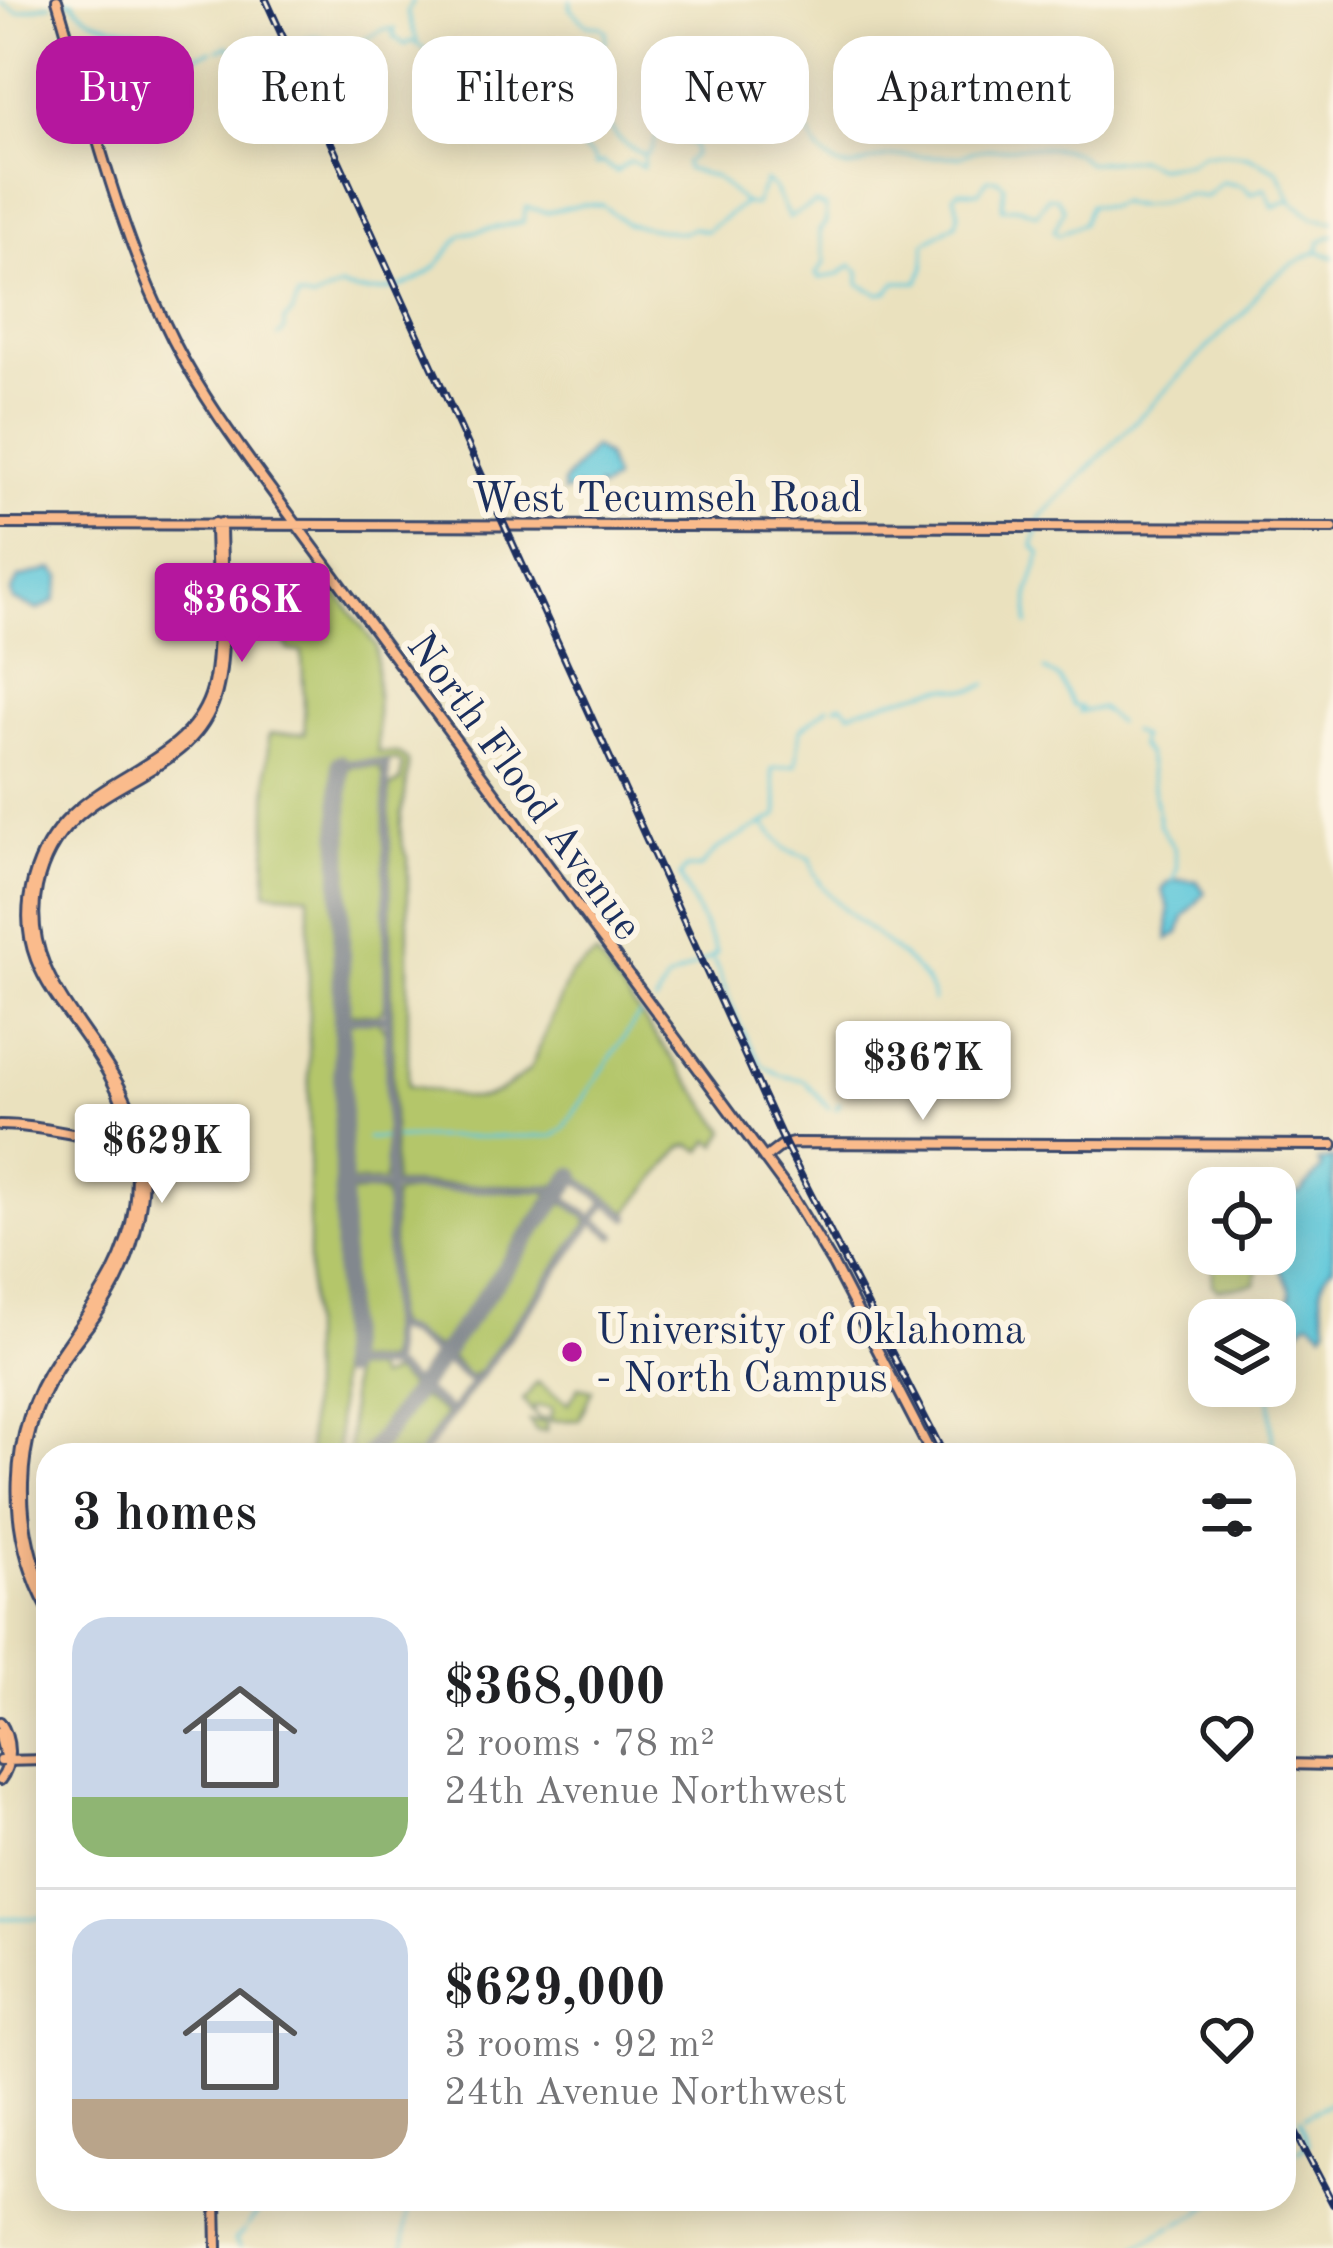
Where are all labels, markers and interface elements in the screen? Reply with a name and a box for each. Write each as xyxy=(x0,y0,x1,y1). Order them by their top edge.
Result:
chip: Buy xyxy=(36,36,194,144)
chip: Rent xyxy=(218,36,388,144)
chip: Filters xyxy=(412,36,617,144)
chip: New xyxy=(641,36,809,144)
chip: Apartment xyxy=(833,36,1114,144)
street label: West Tecumseh Road xyxy=(471,479,863,521)
pin: $368K xyxy=(158,563,326,665)
text: $368K xyxy=(182,582,302,621)
street label: North Flood Avenue xyxy=(398,626,648,949)
pin: $367K xyxy=(839,1021,1007,1123)
text: $367K xyxy=(863,1040,983,1079)
pin: $629K xyxy=(78,1104,246,1206)
text: $629K xyxy=(102,1123,222,1162)
map controls xyxy=(1188,1167,1296,1407)
button: locate xyxy=(1188,1167,1296,1275)
button: layers xyxy=(1188,1299,1296,1407)
place label: University of Oklahoma - North Campus xyxy=(596,1311,1025,1401)
marker: University of Oklahoma - North Campus xyxy=(559,1339,585,1365)
icon: filters xyxy=(1194,1482,1260,1548)
text: 3 homes xyxy=(72,1490,257,1541)
text: $368,000 xyxy=(444,1664,665,1715)
icon: home xyxy=(168,1665,312,1809)
icon: heart xyxy=(1194,1704,1260,1770)
text: 2 rooms · 78 m² xyxy=(444,1725,715,1764)
text: 24th Avenue Northwest xyxy=(444,1773,847,1812)
text: $629,000 xyxy=(444,1965,665,2016)
icon: home xyxy=(168,1967,312,2111)
icon: heart xyxy=(1194,2006,1260,2072)
text: 3 rooms · 92 m² xyxy=(444,2026,715,2065)
text: 24th Avenue Northwest xyxy=(444,2074,847,2113)

